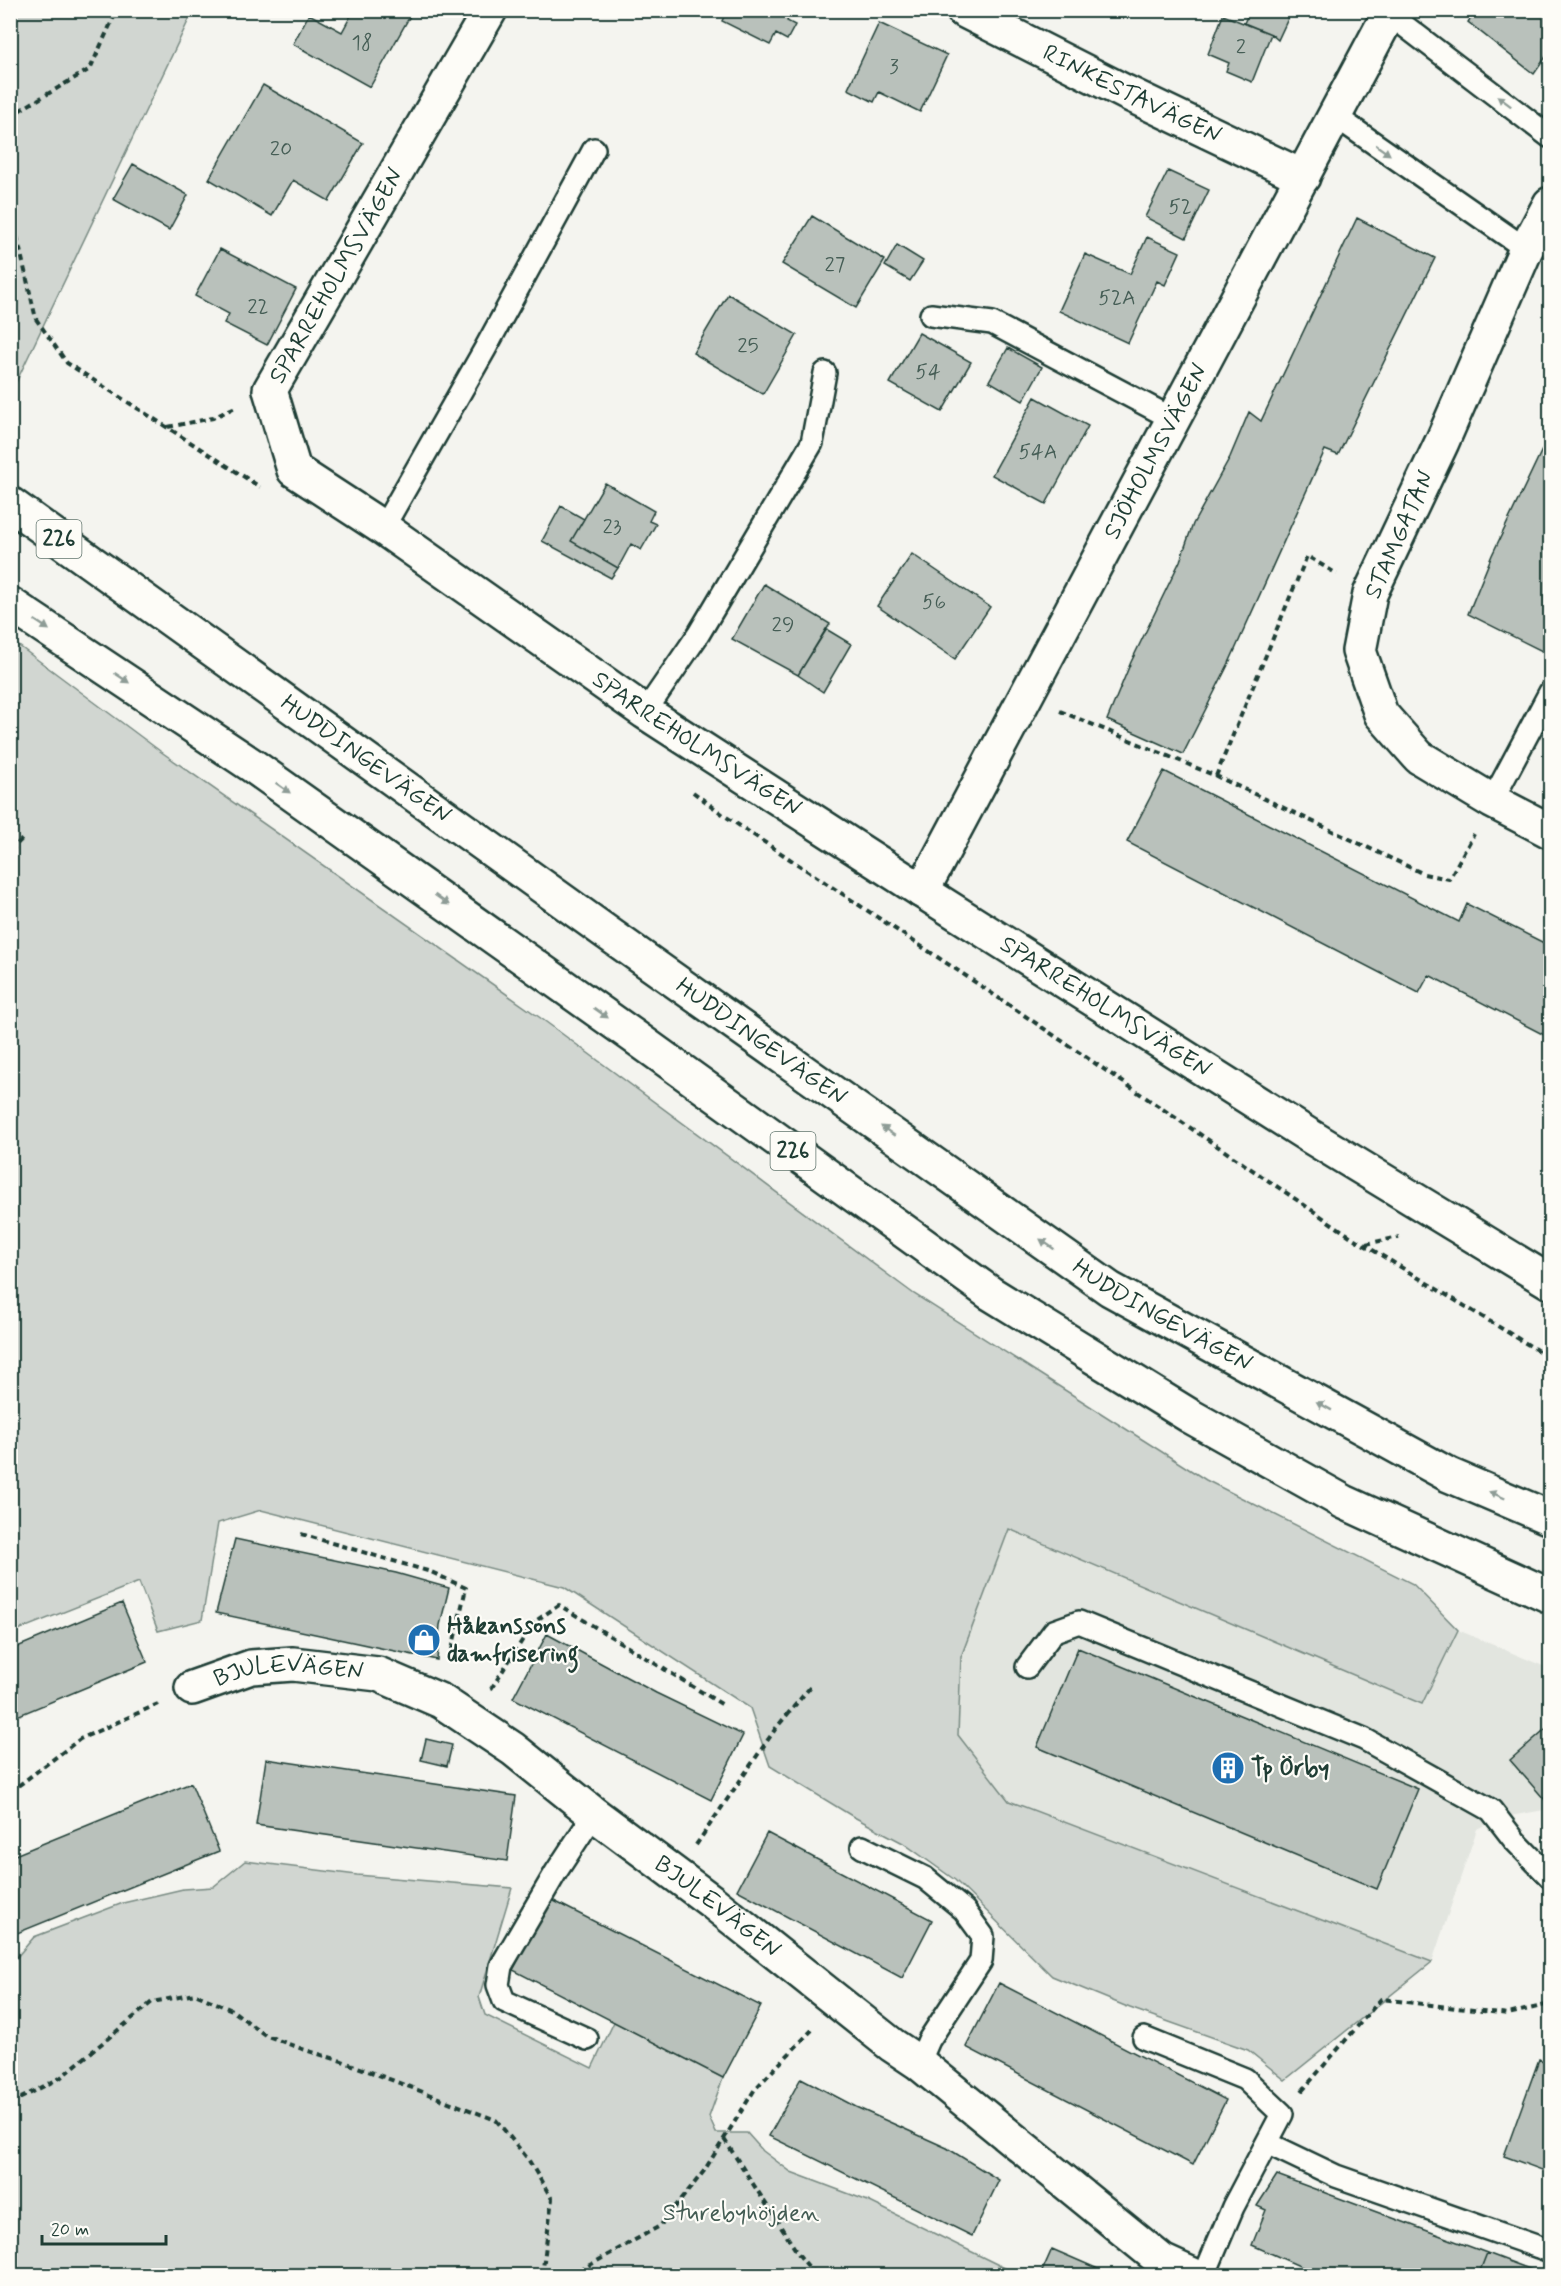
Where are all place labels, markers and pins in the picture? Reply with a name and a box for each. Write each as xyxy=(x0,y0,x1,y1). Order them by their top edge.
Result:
place label: Håkanssons damfrisering xyxy=(447,1611,579,1673)
shop icon: Håkanssons damfrisering xyxy=(406,1622,442,1658)
building icon: Tp Örby xyxy=(1210,1750,1246,1786)
place label: Tp Örby xyxy=(1251,1753,1329,1784)

